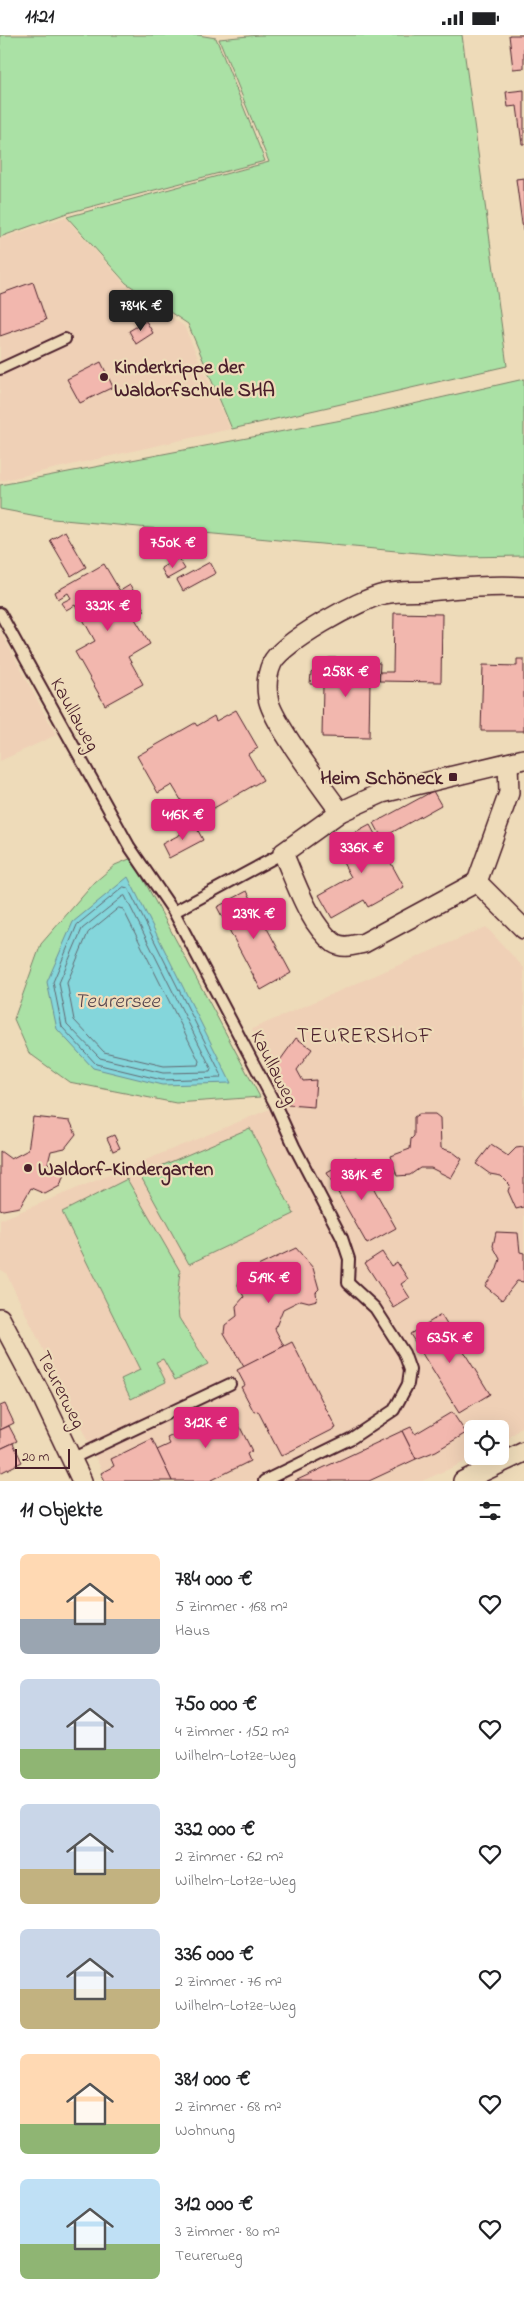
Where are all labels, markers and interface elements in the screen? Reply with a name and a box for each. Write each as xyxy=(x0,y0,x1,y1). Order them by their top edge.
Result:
text: 11:21 xyxy=(25,4,54,31)
pin: 784K € xyxy=(100,289,182,332)
text: 784K € xyxy=(120,294,162,318)
place label: Kinderkrippe der Waldorfschule SHA xyxy=(114,354,275,406)
marker: Kinderkrippe der Waldorfschule SHA xyxy=(98,371,110,383)
pin: 750K € xyxy=(132,527,214,569)
text: 750K € xyxy=(150,531,196,555)
pin: 332K € xyxy=(67,589,149,632)
text: 332K € xyxy=(86,594,130,618)
pin: 258K € xyxy=(305,655,387,698)
text: 258K € xyxy=(323,660,369,684)
street label: Kaullaweg xyxy=(41,673,106,758)
place label: Heim Schöneck xyxy=(320,765,444,794)
marker: Heim Schöneck xyxy=(447,771,459,783)
pin: 416K € xyxy=(142,799,224,841)
text: 416K € xyxy=(162,803,204,827)
pin: 336K € xyxy=(321,831,403,874)
text: 336K € xyxy=(340,836,384,860)
pin: 239K € xyxy=(213,897,295,940)
text: 239K € xyxy=(233,902,275,926)
water label: Teurersee xyxy=(74,987,161,1017)
district label: TEURERSHOF xyxy=(297,1022,433,1052)
street label: Kaullaweg xyxy=(241,1026,304,1111)
place label: Waldorf-Kindergarten xyxy=(38,1156,214,1186)
pin: 381K € xyxy=(321,1159,403,1201)
marker: Waldorf-Kindergarten xyxy=(22,1162,34,1174)
text: 381K € xyxy=(342,1163,382,1187)
pin: 519K € xyxy=(228,1261,310,1304)
text: 519K € xyxy=(248,1266,290,1290)
pin: 635K € xyxy=(409,1321,491,1364)
text: 635K € xyxy=(427,1326,473,1350)
street label: Teurerweg xyxy=(27,1346,92,1435)
pin: 312K € xyxy=(165,1407,247,1449)
text: 312K € xyxy=(185,1411,227,1435)
map controls xyxy=(464,1420,509,1465)
button: locate xyxy=(464,1420,509,1465)
scale bar xyxy=(15,1446,70,1469)
text: 20 m xyxy=(22,1447,49,1468)
text: 11 Objekte xyxy=(20,1496,102,1526)
icon: filters xyxy=(476,1497,504,1525)
text: 784 000 € xyxy=(175,1565,253,1595)
icon: home xyxy=(60,1574,120,1634)
icon: heart xyxy=(476,1590,504,1618)
text: 5 Zimmer · 168 m² xyxy=(175,1595,288,1619)
text: Haus xyxy=(175,1619,210,1643)
text: 750 000 € xyxy=(175,1690,257,1720)
icon: home xyxy=(60,1699,120,1759)
icon: heart xyxy=(476,1715,504,1743)
text: 4 Zimmer · 152 m² xyxy=(175,1720,289,1744)
text: Wilhelm-Lotze-Weg xyxy=(175,1744,296,1768)
text: 332 000 € xyxy=(175,1815,255,1845)
icon: home xyxy=(60,1824,120,1884)
icon: heart xyxy=(476,1840,504,1868)
text: 2 Zimmer · 62 m² xyxy=(175,1845,283,1869)
text: Wilhelm-Lotze-Weg xyxy=(175,1869,296,1893)
text: 336 000 € xyxy=(175,1940,254,1970)
icon: home xyxy=(60,1949,120,2009)
icon: heart xyxy=(476,1965,504,1993)
text: 2 Zimmer · 76 m² xyxy=(175,1970,282,1994)
text: Wilhelm-Lotze-Weg xyxy=(175,1994,296,2018)
text: 381 000 € xyxy=(175,2065,251,2095)
icon: home xyxy=(60,2074,120,2134)
icon: heart xyxy=(476,2090,504,2118)
text: 2 Zimmer · 68 m² xyxy=(175,2095,282,2119)
text: Wohnung xyxy=(175,2119,235,2143)
text: 312 000 € xyxy=(175,2190,253,2220)
icon: home xyxy=(60,2199,120,2259)
icon: heart xyxy=(476,2215,504,2243)
text: 3 Zimmer · 80 m² xyxy=(175,2220,280,2244)
text: Teurerweg xyxy=(175,2244,242,2268)

